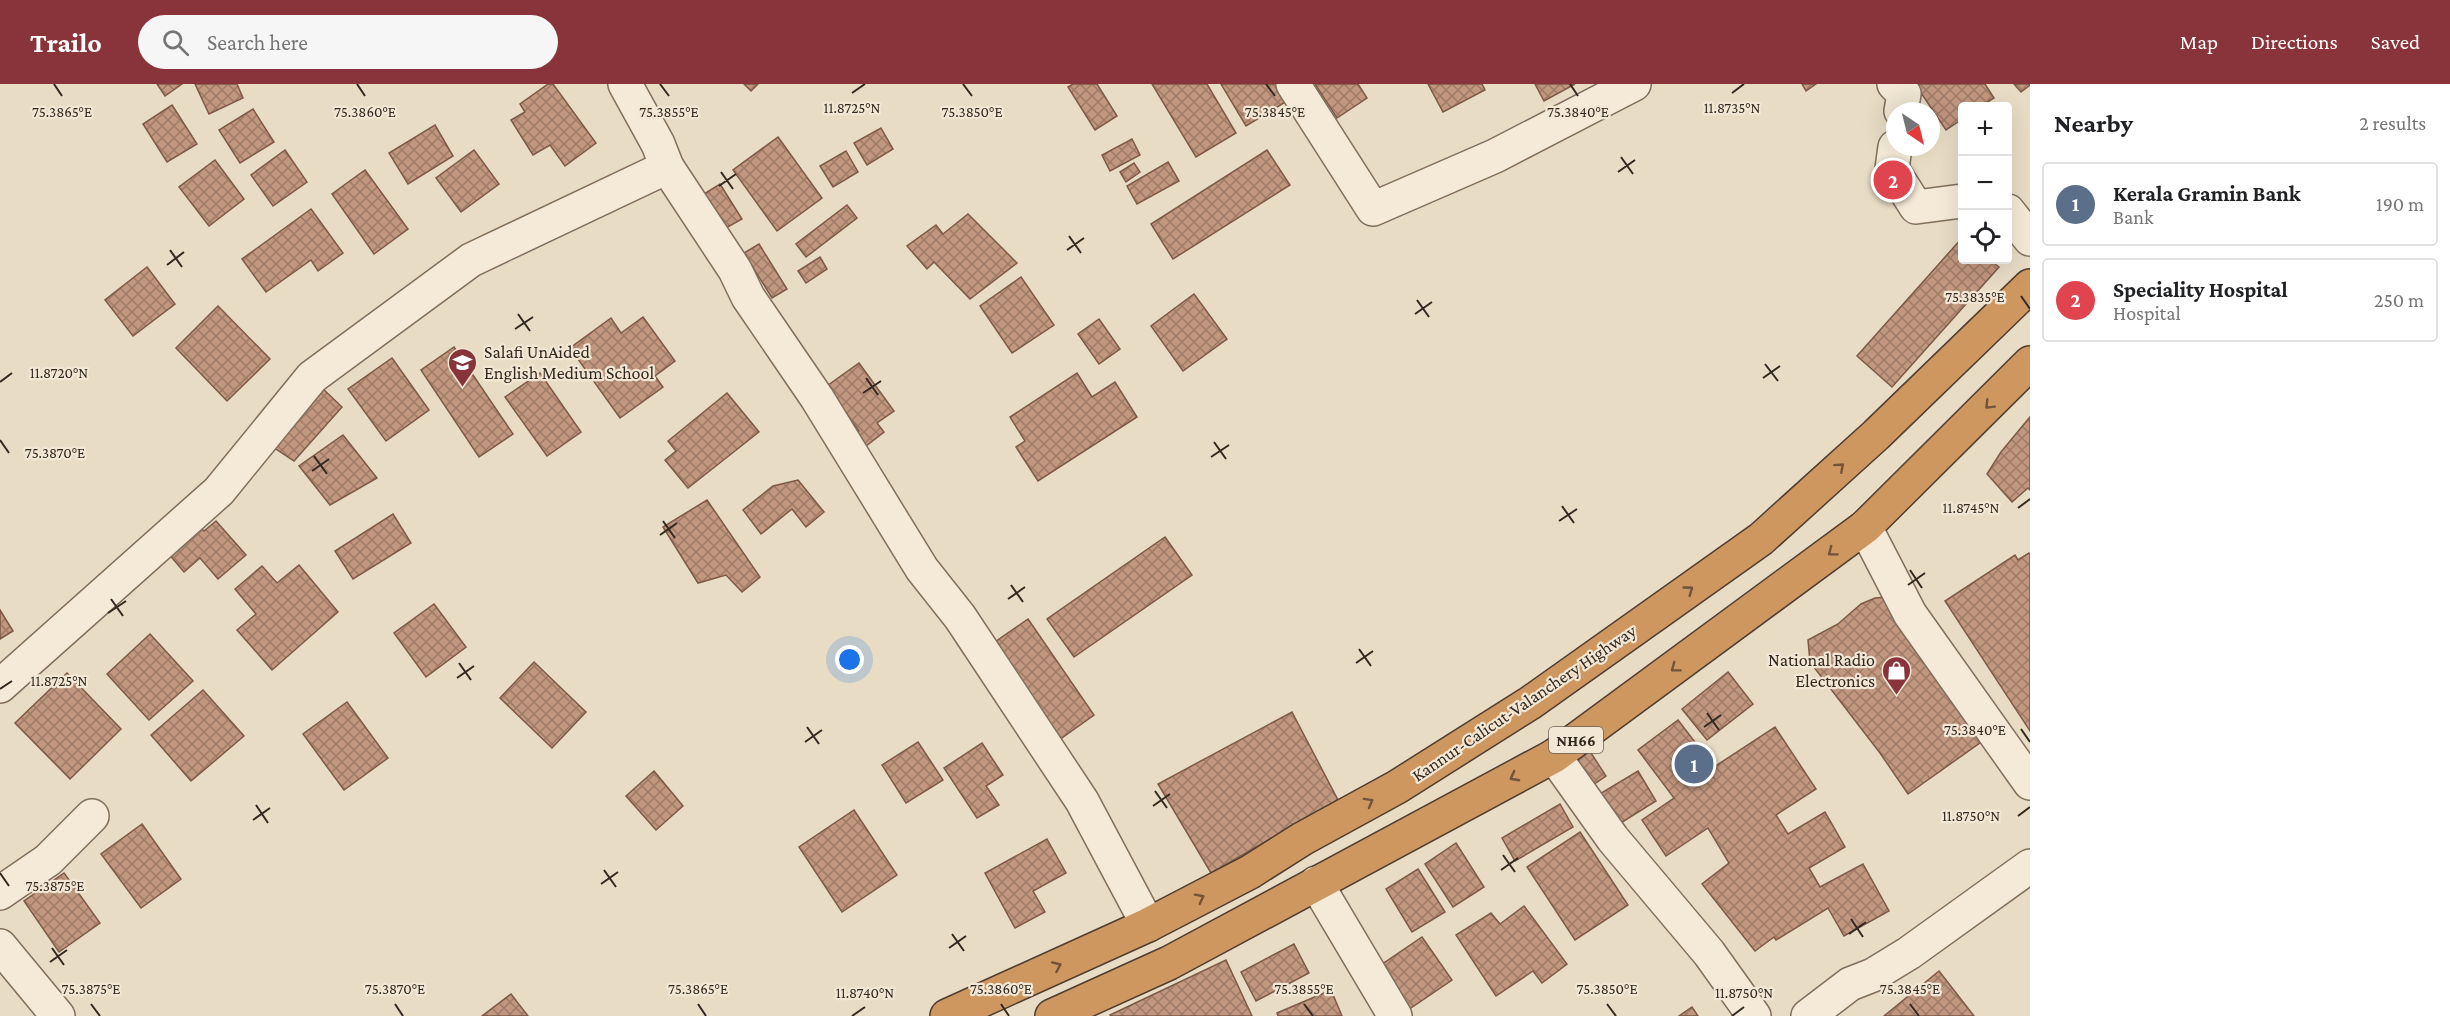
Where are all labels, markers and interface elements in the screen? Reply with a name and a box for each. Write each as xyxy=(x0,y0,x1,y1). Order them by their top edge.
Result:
search box xyxy=(138,15,558,69)
icon: search xyxy=(159,26,192,59)
text: Trailo xyxy=(30,27,102,58)
text: Search here xyxy=(207,30,308,55)
text: Map xyxy=(2180,30,2218,54)
text: Directions xyxy=(2251,30,2338,54)
text: Saved xyxy=(2371,30,2420,54)
text: 11.8725°N xyxy=(824,100,881,116)
text: 11.8735°N xyxy=(1704,100,1760,116)
north arrow xyxy=(1886,102,1940,156)
map controls xyxy=(1958,102,2012,264)
button: + xyxy=(1958,102,2012,156)
text: 75.3865°E xyxy=(32,104,92,120)
text: 75.3860°E xyxy=(334,104,396,120)
text: 75.3855°E xyxy=(639,104,699,120)
text: 75.3850°E xyxy=(941,104,1003,120)
text: 75.3845°E xyxy=(1245,104,1305,120)
text: 75.3840°E xyxy=(1547,104,1609,120)
text: Nearby xyxy=(2054,109,2133,138)
text: 2 results xyxy=(2359,112,2426,134)
button: − xyxy=(1958,156,2012,210)
pin: 2 xyxy=(1874,158,1912,202)
text: Kerala Gramin Bank xyxy=(2113,181,2301,206)
text: 1 xyxy=(2072,193,2079,215)
text: 190 m xyxy=(2376,193,2424,215)
text: Bank xyxy=(2113,206,2154,228)
button: locate xyxy=(1958,210,2012,264)
text: Speciality Hospital xyxy=(2113,277,2288,302)
text: 75.3835°E xyxy=(1945,289,2005,305)
text: 2 xyxy=(2070,289,2081,311)
text: 250 m xyxy=(2374,289,2424,311)
text: Hospital xyxy=(2113,302,2181,324)
place label: Salafi UnAided English Medium School xyxy=(484,342,654,383)
school or university icon: Salafi UnAided English Medium School xyxy=(447,346,479,388)
text: 11.8720°N xyxy=(30,365,88,381)
one-way arrow xyxy=(1985,397,1996,408)
text: 75.3870°E xyxy=(25,445,85,461)
one-way arrow xyxy=(1833,463,1844,474)
text: 11.8745°N xyxy=(1943,500,2000,516)
one-way arrow xyxy=(1827,545,1838,556)
one-way arrow xyxy=(1683,587,1694,598)
street label: Kannur-Calicut-Valanchery Highway xyxy=(1408,620,1640,786)
your location xyxy=(835,645,864,674)
place label: National Radio Electronics xyxy=(1768,650,1875,691)
shop icon: National Radio Electronics xyxy=(1880,654,1912,696)
one-way arrow xyxy=(1671,661,1682,672)
text: 11.8725°N xyxy=(31,673,88,689)
text: 75.3840°E xyxy=(1944,722,2006,738)
road number: NH66 xyxy=(1549,727,1603,753)
pin: 1 xyxy=(1674,742,1714,786)
one-way arrow xyxy=(1509,770,1520,781)
one-way arrow xyxy=(1363,798,1373,809)
text: 11.8750°N xyxy=(1942,808,2000,824)
text: 75.3875°E xyxy=(26,878,84,894)
one-way arrow xyxy=(1193,894,1204,905)
one-way arrow xyxy=(1051,961,1062,973)
text: 75.3875°E xyxy=(62,981,120,997)
text: 75.3870°E xyxy=(365,981,425,997)
text: 75.3865°E xyxy=(668,981,728,997)
text: 75.3860°E xyxy=(970,981,1032,997)
text: 75.3855°E xyxy=(1274,981,1334,997)
text: 75.3850°E xyxy=(1576,981,1638,997)
text: 75.3845°E xyxy=(1880,981,1940,997)
text: 11.8740°N xyxy=(836,985,894,1001)
text: 11.8750°N xyxy=(1715,985,1773,1001)

